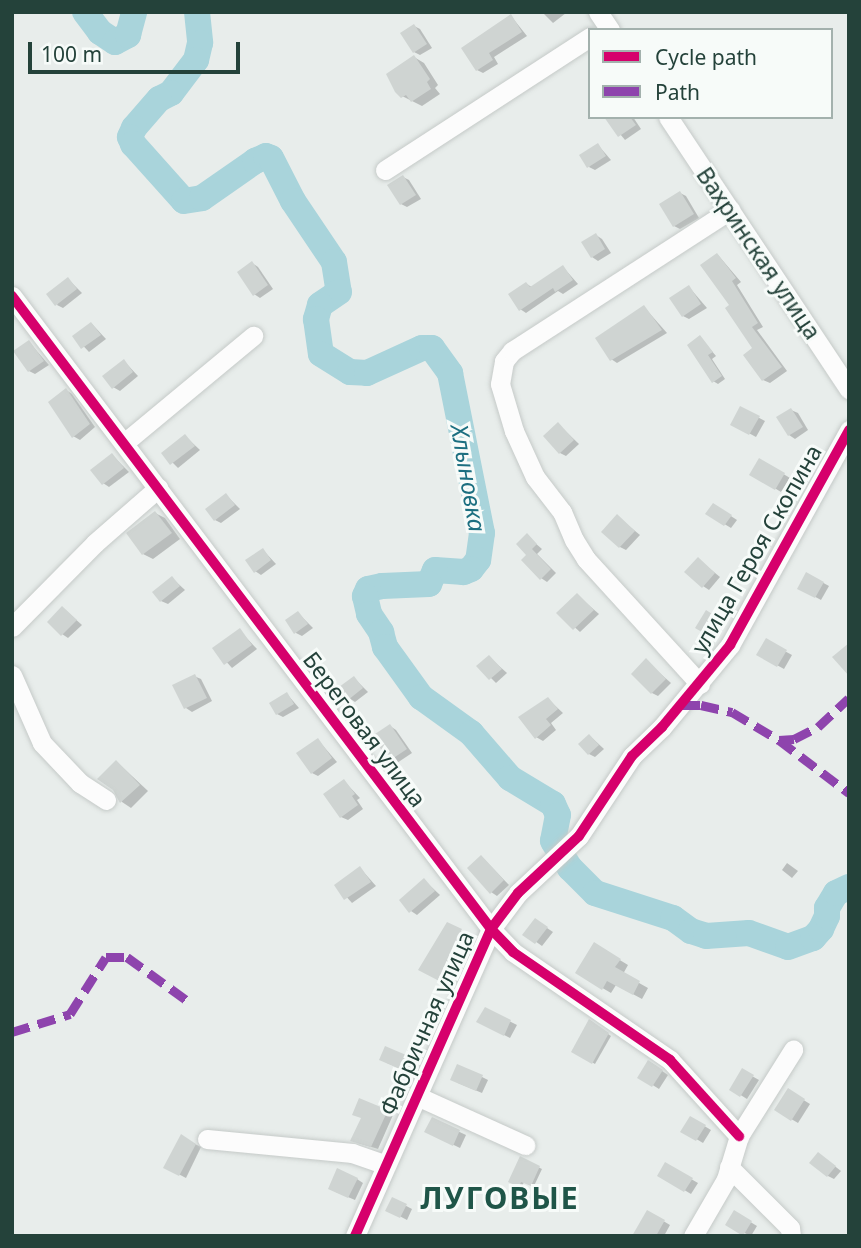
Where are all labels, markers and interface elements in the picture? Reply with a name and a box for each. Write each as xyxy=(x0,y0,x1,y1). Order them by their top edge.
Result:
scale bar xyxy=(32,28,243,72)
legend xyxy=(588,28,833,119)
text: 100 m xyxy=(41,40,102,68)
text: Cycle path xyxy=(655,43,757,71)
text: Path xyxy=(655,78,700,106)
street label: Вахринская улица xyxy=(691,162,827,344)
water label: Хлыновка xyxy=(445,422,493,534)
street label: улица Героя Скопина xyxy=(685,440,827,658)
street label: Береговая улица xyxy=(298,646,432,812)
street label: Фабричная улица xyxy=(373,927,479,1119)
district label: ЛУГОВЫЕ xyxy=(421,1180,579,1216)

